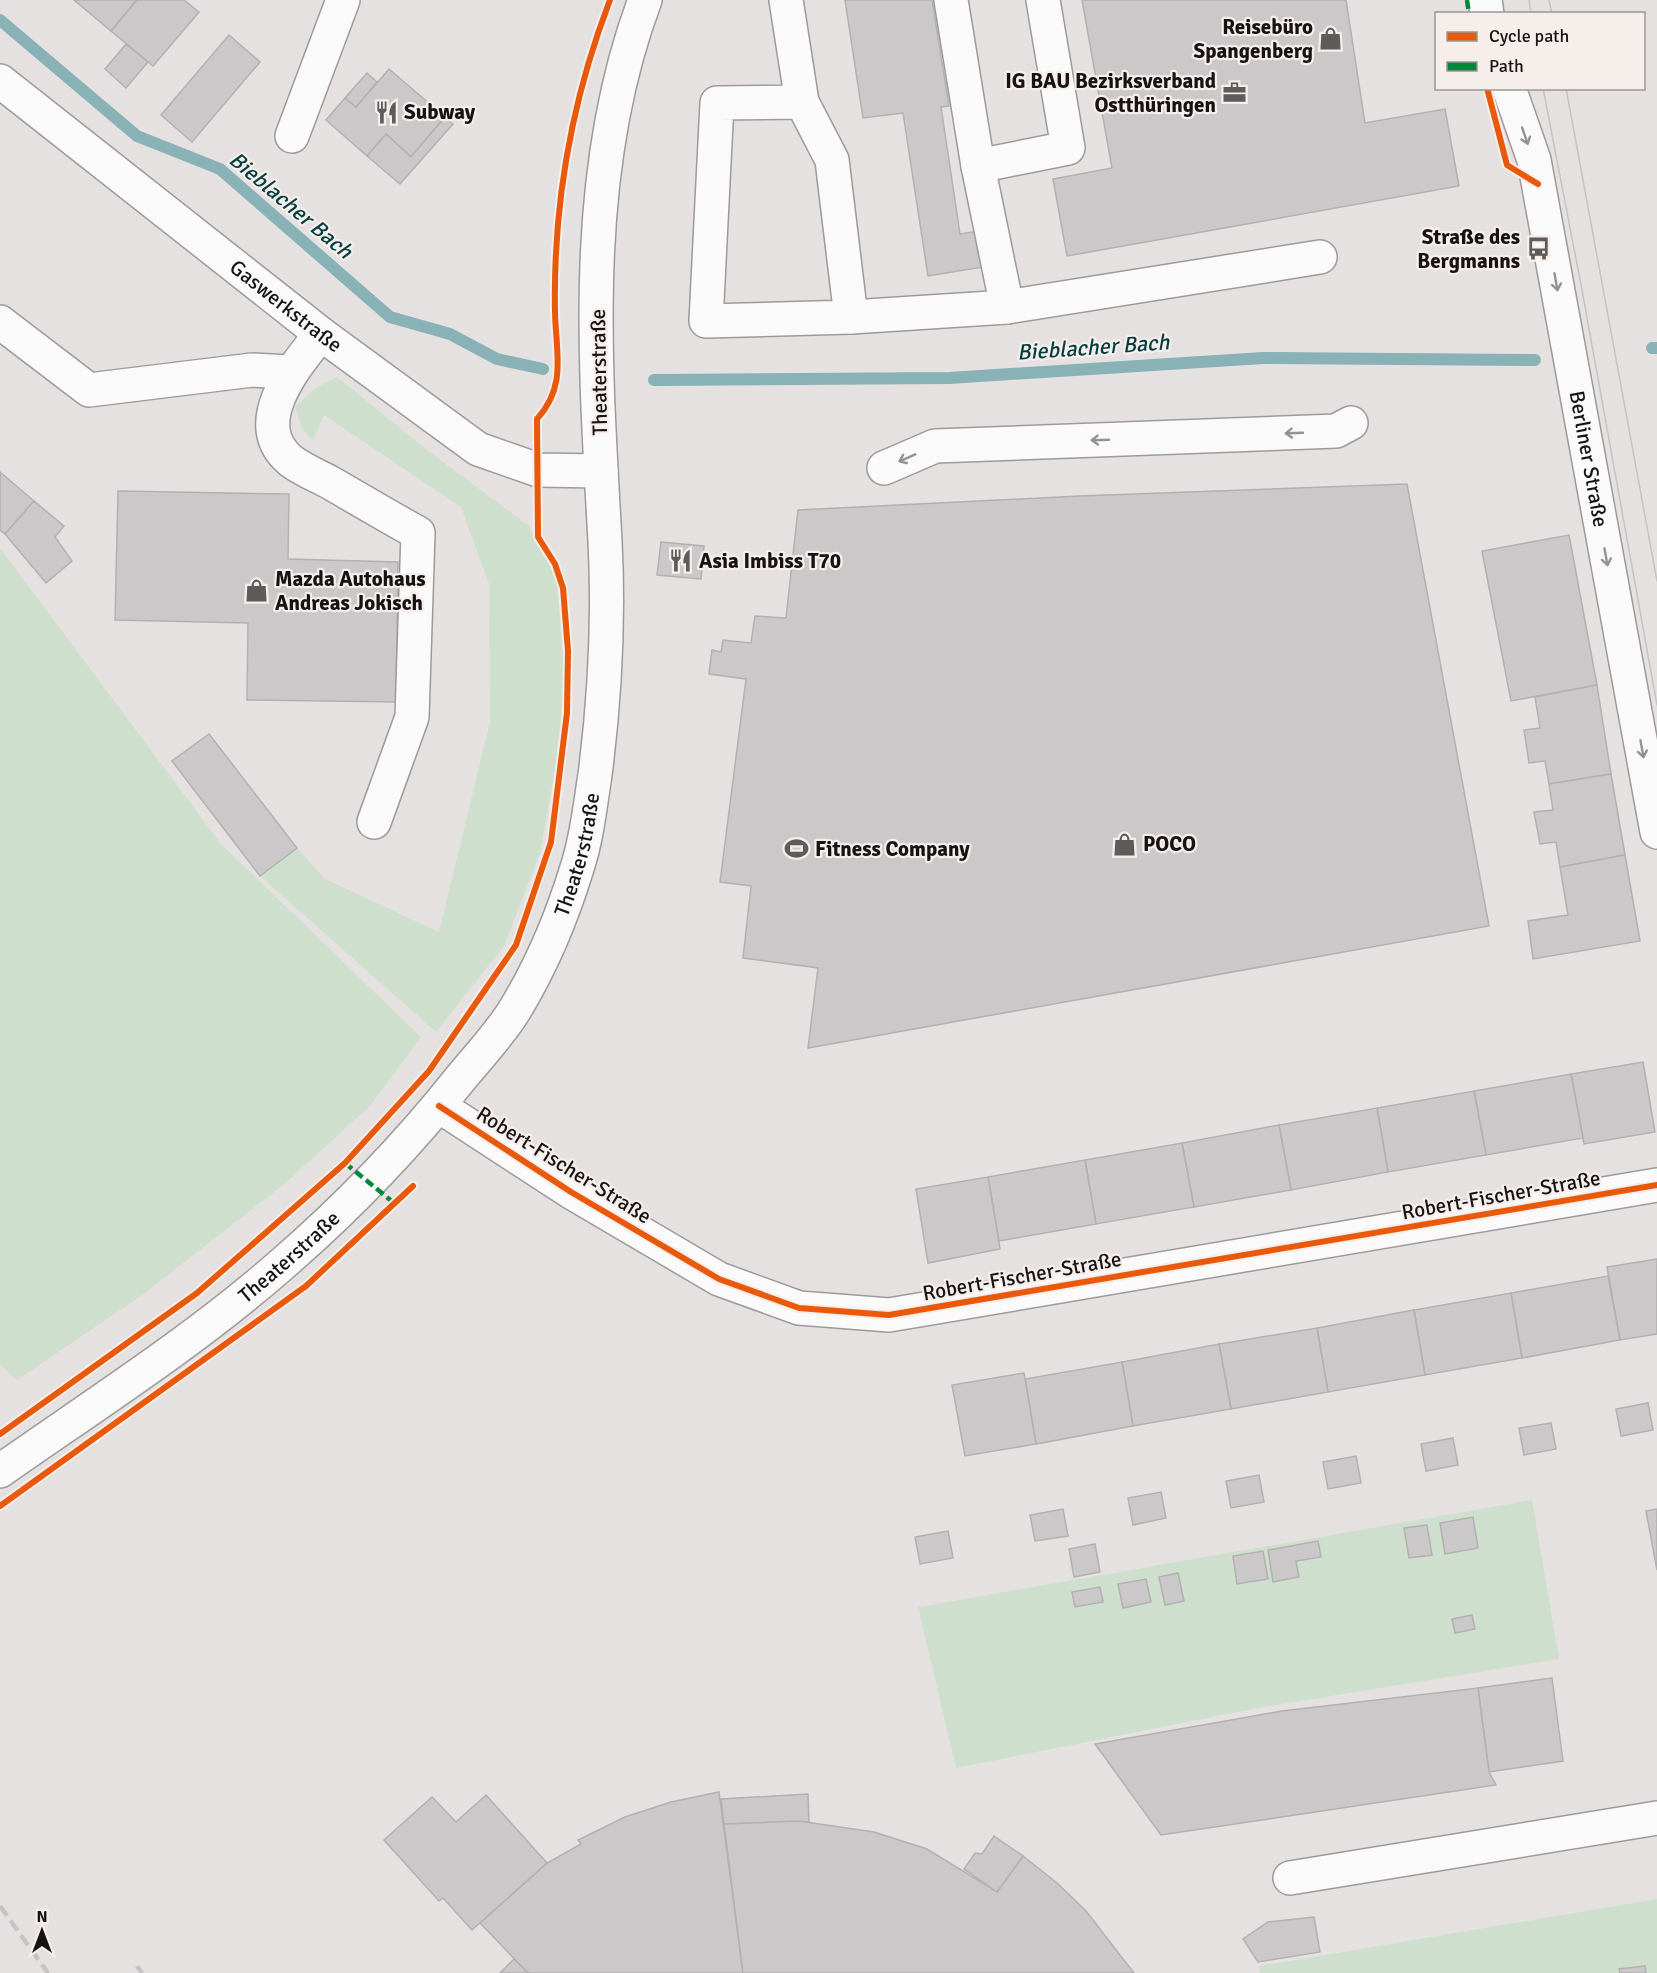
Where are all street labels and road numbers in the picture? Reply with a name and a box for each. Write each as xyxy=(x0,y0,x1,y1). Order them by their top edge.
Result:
street label: Gaswerkstraße xyxy=(225,254,347,358)
street label: Theaterstraße xyxy=(585,309,613,435)
street label: Berliner Straße xyxy=(1563,389,1614,529)
street label: Theaterstraße xyxy=(549,791,605,920)
street label: Robert-Fischer-Straße xyxy=(472,1101,656,1229)
street label: Robert-Fischer-Straße xyxy=(1400,1165,1602,1225)
street label: Theaterstraße xyxy=(233,1205,345,1309)
street label: Robert-Fischer-Straße xyxy=(921,1246,1123,1306)

